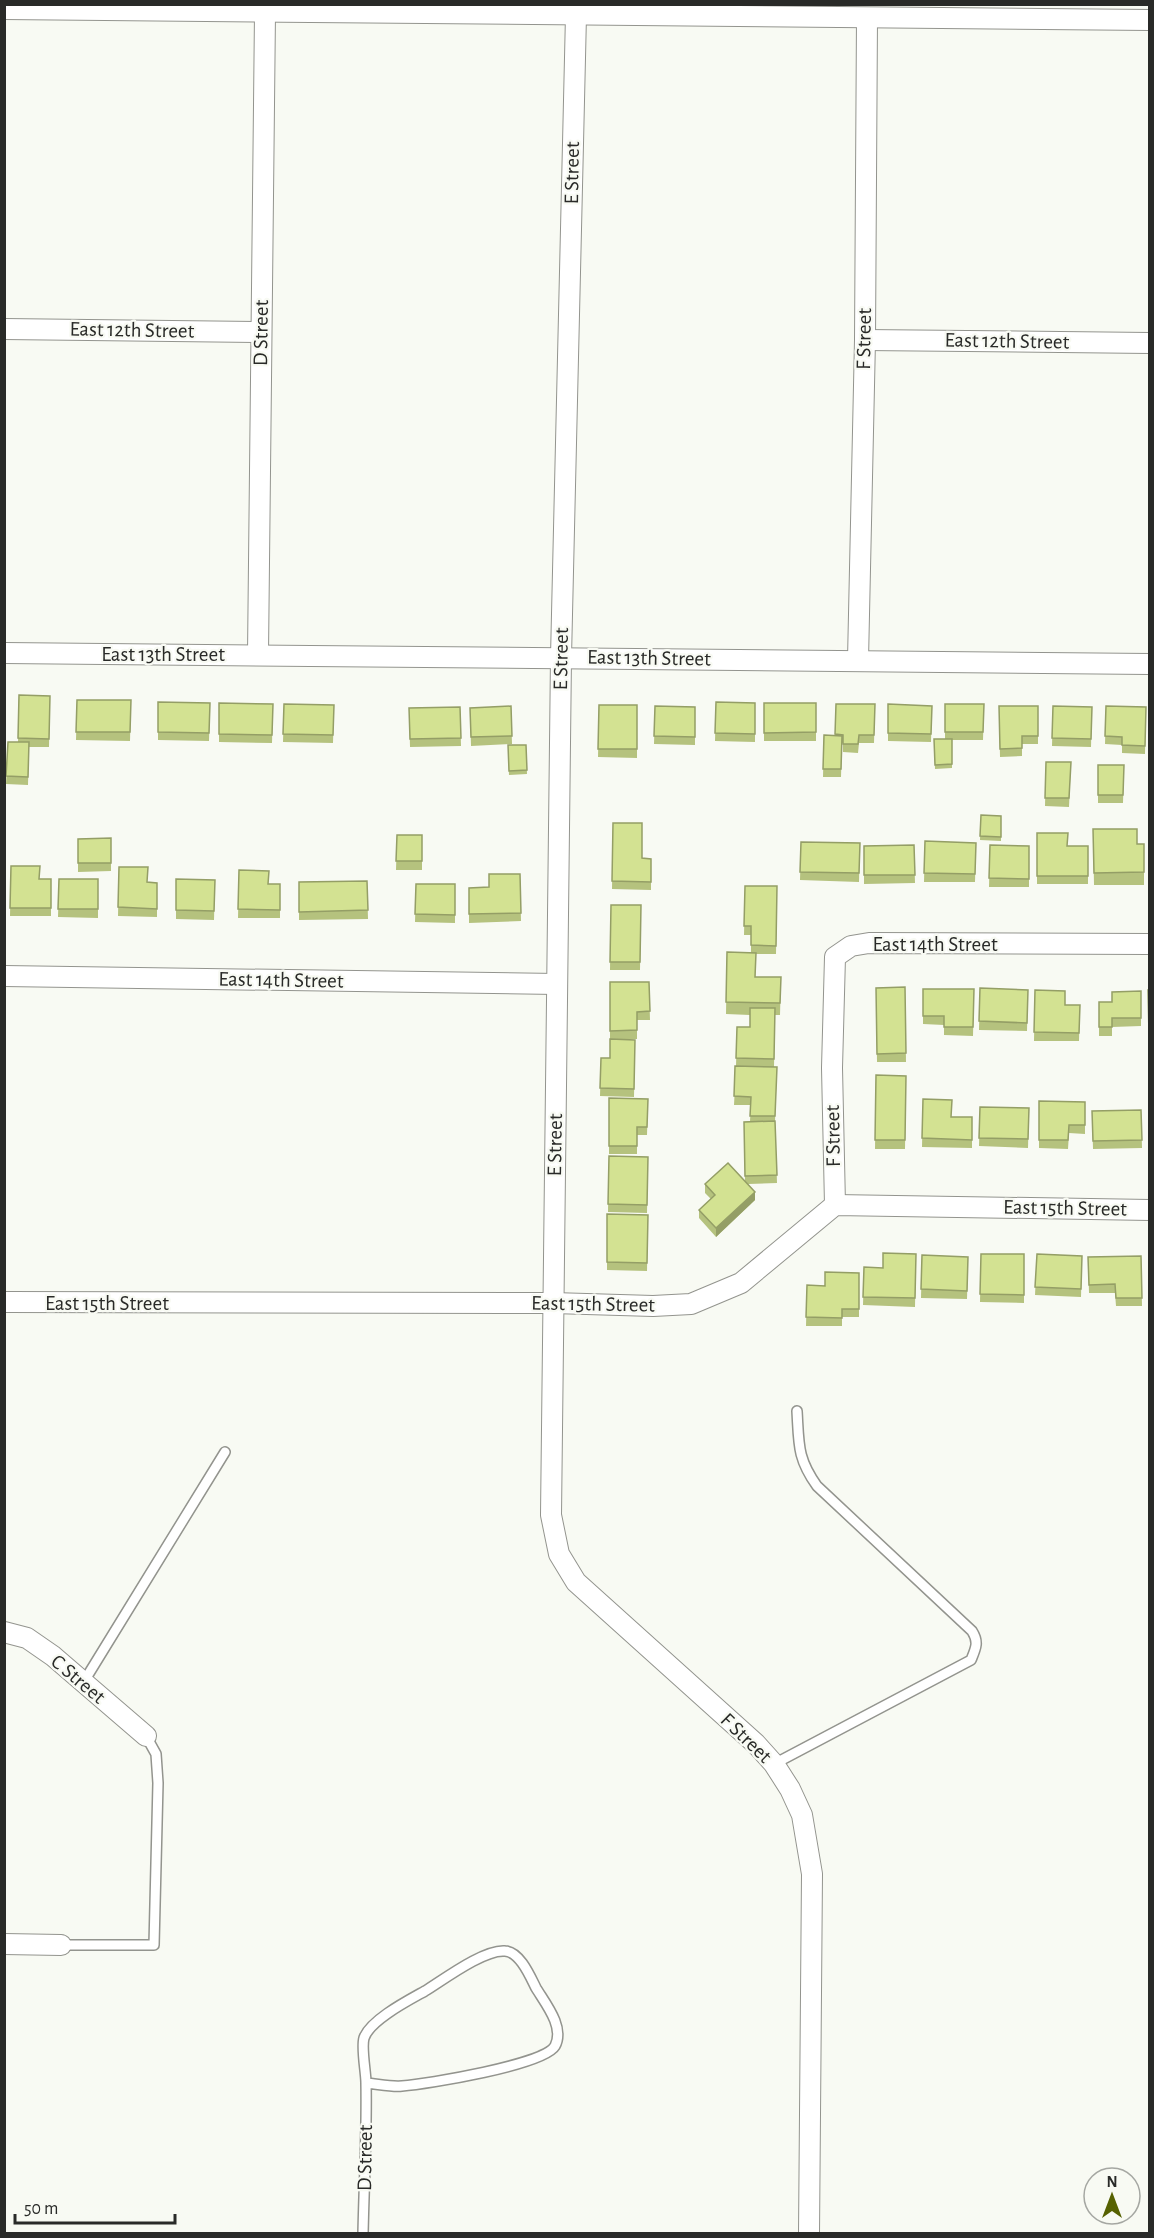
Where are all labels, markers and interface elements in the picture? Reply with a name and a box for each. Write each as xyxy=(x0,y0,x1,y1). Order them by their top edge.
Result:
street label: E Street xyxy=(561,141,583,205)
street label: D Street xyxy=(250,299,272,366)
street label: F Street xyxy=(853,308,875,370)
street label: East 12th Street xyxy=(70,318,195,342)
street label: East 12th Street xyxy=(945,329,1070,353)
street label: E Street xyxy=(550,627,572,691)
street label: East 13th Street xyxy=(101,644,225,665)
street label: East 13th Street xyxy=(587,646,711,670)
street label: East 14th Street xyxy=(872,934,998,955)
street label: East 14th Street xyxy=(218,968,344,992)
street label: F Street xyxy=(822,1105,844,1167)
street label: E Street xyxy=(544,1113,566,1177)
street label: East 15th Street xyxy=(1003,1196,1127,1220)
street label: East 15th Street xyxy=(531,1292,655,1316)
street label: East 15th Street xyxy=(45,1293,169,1314)
street label: C Street xyxy=(47,1650,109,1708)
street label: F Street xyxy=(716,1709,776,1767)
street label: D Street xyxy=(354,2124,376,2191)
north arrow xyxy=(1082,2166,1142,2226)
text: N xyxy=(1106,2174,1118,2190)
scale bar xyxy=(15,2187,176,2225)
text: 50 m xyxy=(24,2200,58,2218)

